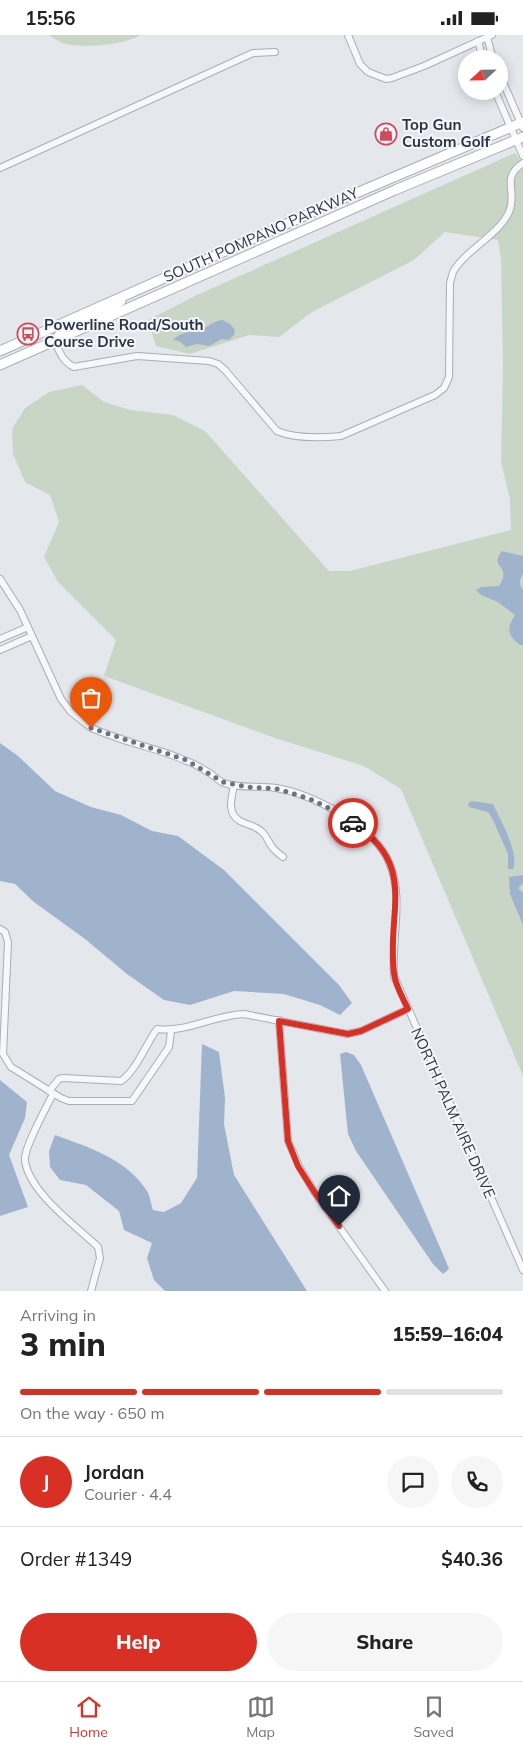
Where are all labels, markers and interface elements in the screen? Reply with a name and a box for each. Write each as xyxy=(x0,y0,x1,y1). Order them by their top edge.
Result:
text: 15:56 xyxy=(25,6,75,30)
north arrow xyxy=(458,50,508,100)
map controls xyxy=(458,50,508,100)
place label: Top Gun Custom Golf xyxy=(402,115,490,151)
shop icon: Top Gun Custom Golf xyxy=(374,122,398,146)
street label: SOUTH POMPANO PARKWAY xyxy=(160,183,362,286)
place label: Powerline Road/South Course Drive xyxy=(44,315,204,351)
bus stop icon: Powerline Road/South Course Drive xyxy=(16,322,40,346)
pin xyxy=(70,677,112,728)
icon: bag xyxy=(77,684,105,712)
courier xyxy=(328,798,378,848)
icon: car xyxy=(339,809,367,837)
street label: NORTH PALM AIRE DRIVE xyxy=(407,1025,500,1201)
pin xyxy=(318,1175,360,1226)
icon: home xyxy=(325,1182,353,1210)
text: Arriving in xyxy=(20,1305,96,1325)
text: 15:59–16:04 xyxy=(392,1322,503,1346)
text: 3 min xyxy=(20,1324,106,1364)
text: On the way · 650 m xyxy=(20,1403,165,1423)
button: chat xyxy=(387,1456,439,1508)
button: phone xyxy=(451,1456,503,1508)
text: Jordan xyxy=(84,1460,144,1484)
text: J xyxy=(43,1470,49,1494)
text: Courier · 4.4 xyxy=(84,1484,172,1504)
text: Order #1349 xyxy=(20,1547,132,1571)
text: $40.36 xyxy=(441,1547,503,1571)
button: Help xyxy=(20,1613,257,1671)
button: Share xyxy=(267,1613,503,1671)
tab: Home xyxy=(69,1693,108,1741)
tab: Map xyxy=(246,1693,275,1741)
tab: Saved xyxy=(413,1693,454,1741)

